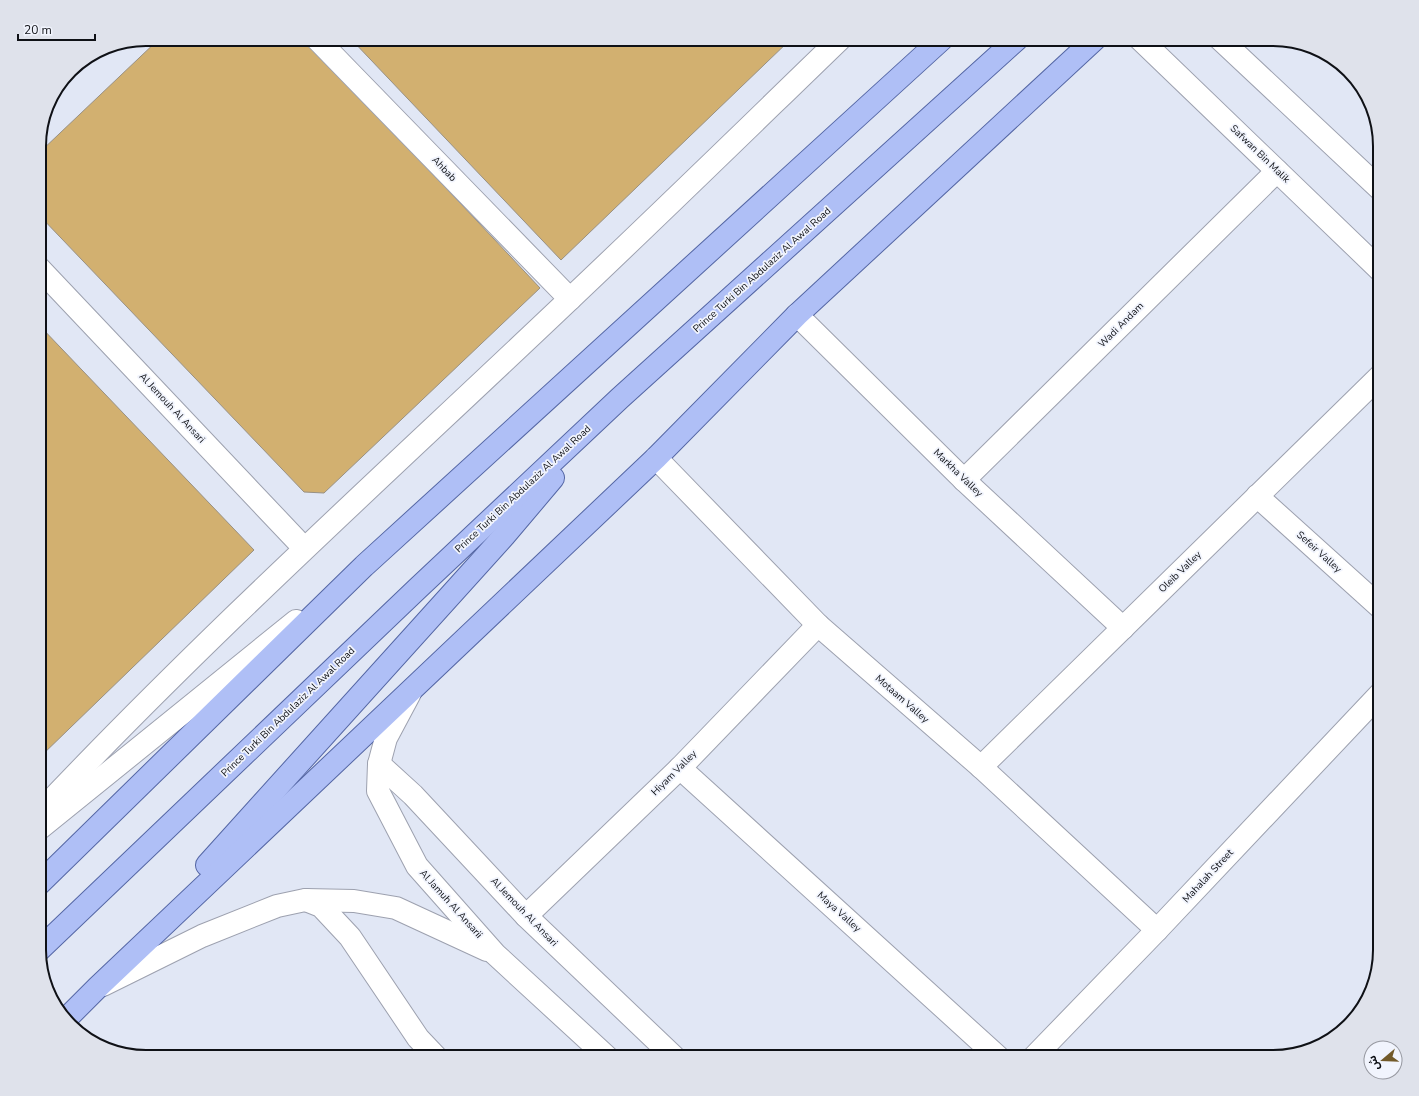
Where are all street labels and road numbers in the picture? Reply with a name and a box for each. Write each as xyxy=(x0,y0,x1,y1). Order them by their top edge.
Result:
street label: Safwan Bin Malik xyxy=(1227,122,1294,187)
street label: Ahbab xyxy=(429,153,460,185)
street label: Prince Turki Bin Abdulaziz Al Awal Road xyxy=(690,204,834,336)
street label: Wadi Andam xyxy=(1095,299,1147,351)
street label: Al Jemouh Al Ansari xyxy=(136,370,208,446)
street label: Prince Turki Bin Abdulaziz Al Awal Road xyxy=(452,422,594,556)
street label: Markha Valley xyxy=(930,446,986,501)
street label: Sefeir Valley xyxy=(1293,528,1345,577)
street label: Oleib Valley xyxy=(1156,547,1205,596)
street label: Prince Turki Bin Abdulaziz Al Awal Road xyxy=(218,644,358,780)
street label: Motaam Valley xyxy=(872,672,933,727)
street label: Hiyam Valley xyxy=(648,746,701,799)
street label: Mahalah Street xyxy=(1179,846,1237,906)
street label: Al Jamuh Al Ansarii xyxy=(416,867,486,941)
street label: Al Jemouh Al Ansari xyxy=(487,874,561,950)
street label: Maya Valley xyxy=(814,889,865,936)

